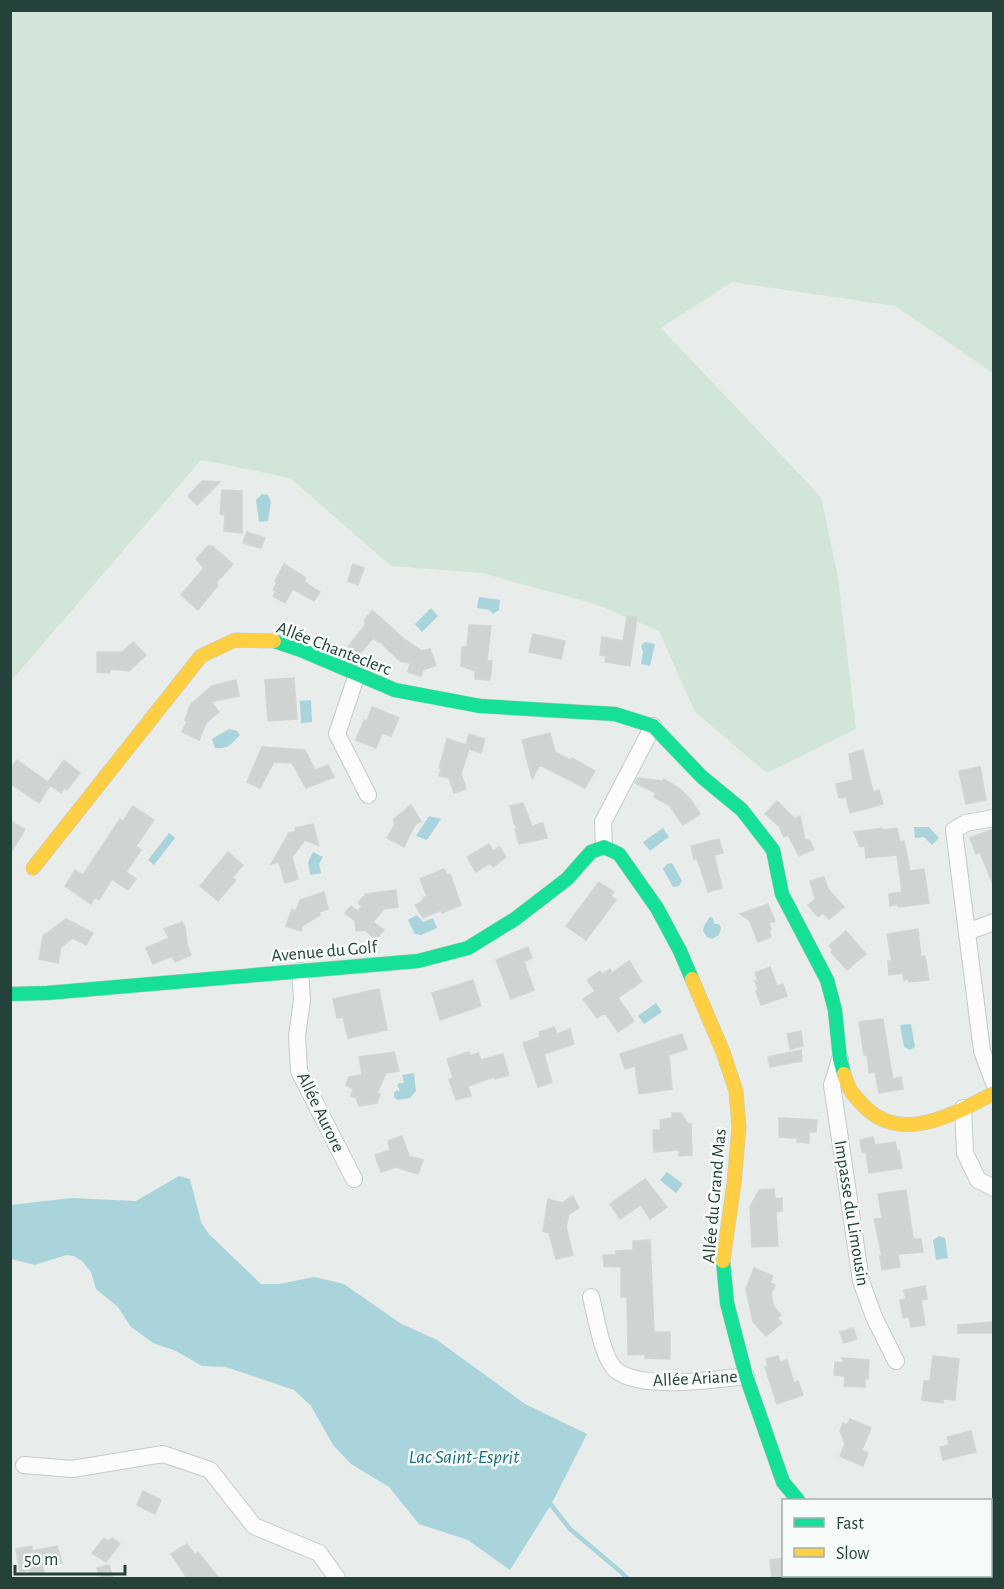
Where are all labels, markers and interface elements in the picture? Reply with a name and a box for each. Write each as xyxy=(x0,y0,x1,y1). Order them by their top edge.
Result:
street label: Allée Chanteclerc xyxy=(274,619,393,679)
street label: Avenue du Golf xyxy=(270,938,379,966)
street label: Allée Aurore xyxy=(293,1070,347,1155)
street label: Allée du Grand Mas xyxy=(700,1128,730,1264)
street label: Impasse du Limousin xyxy=(831,1139,871,1287)
street label: Allée Ariane xyxy=(652,1368,738,1390)
water label: Lac Saint-Esprit xyxy=(409,1447,520,1467)
legend xyxy=(782,1499,992,1577)
text: Fast xyxy=(836,1515,864,1533)
scale bar xyxy=(15,1538,124,1576)
text: Slow xyxy=(836,1545,869,1563)
text: 50 m xyxy=(24,1551,58,1569)

